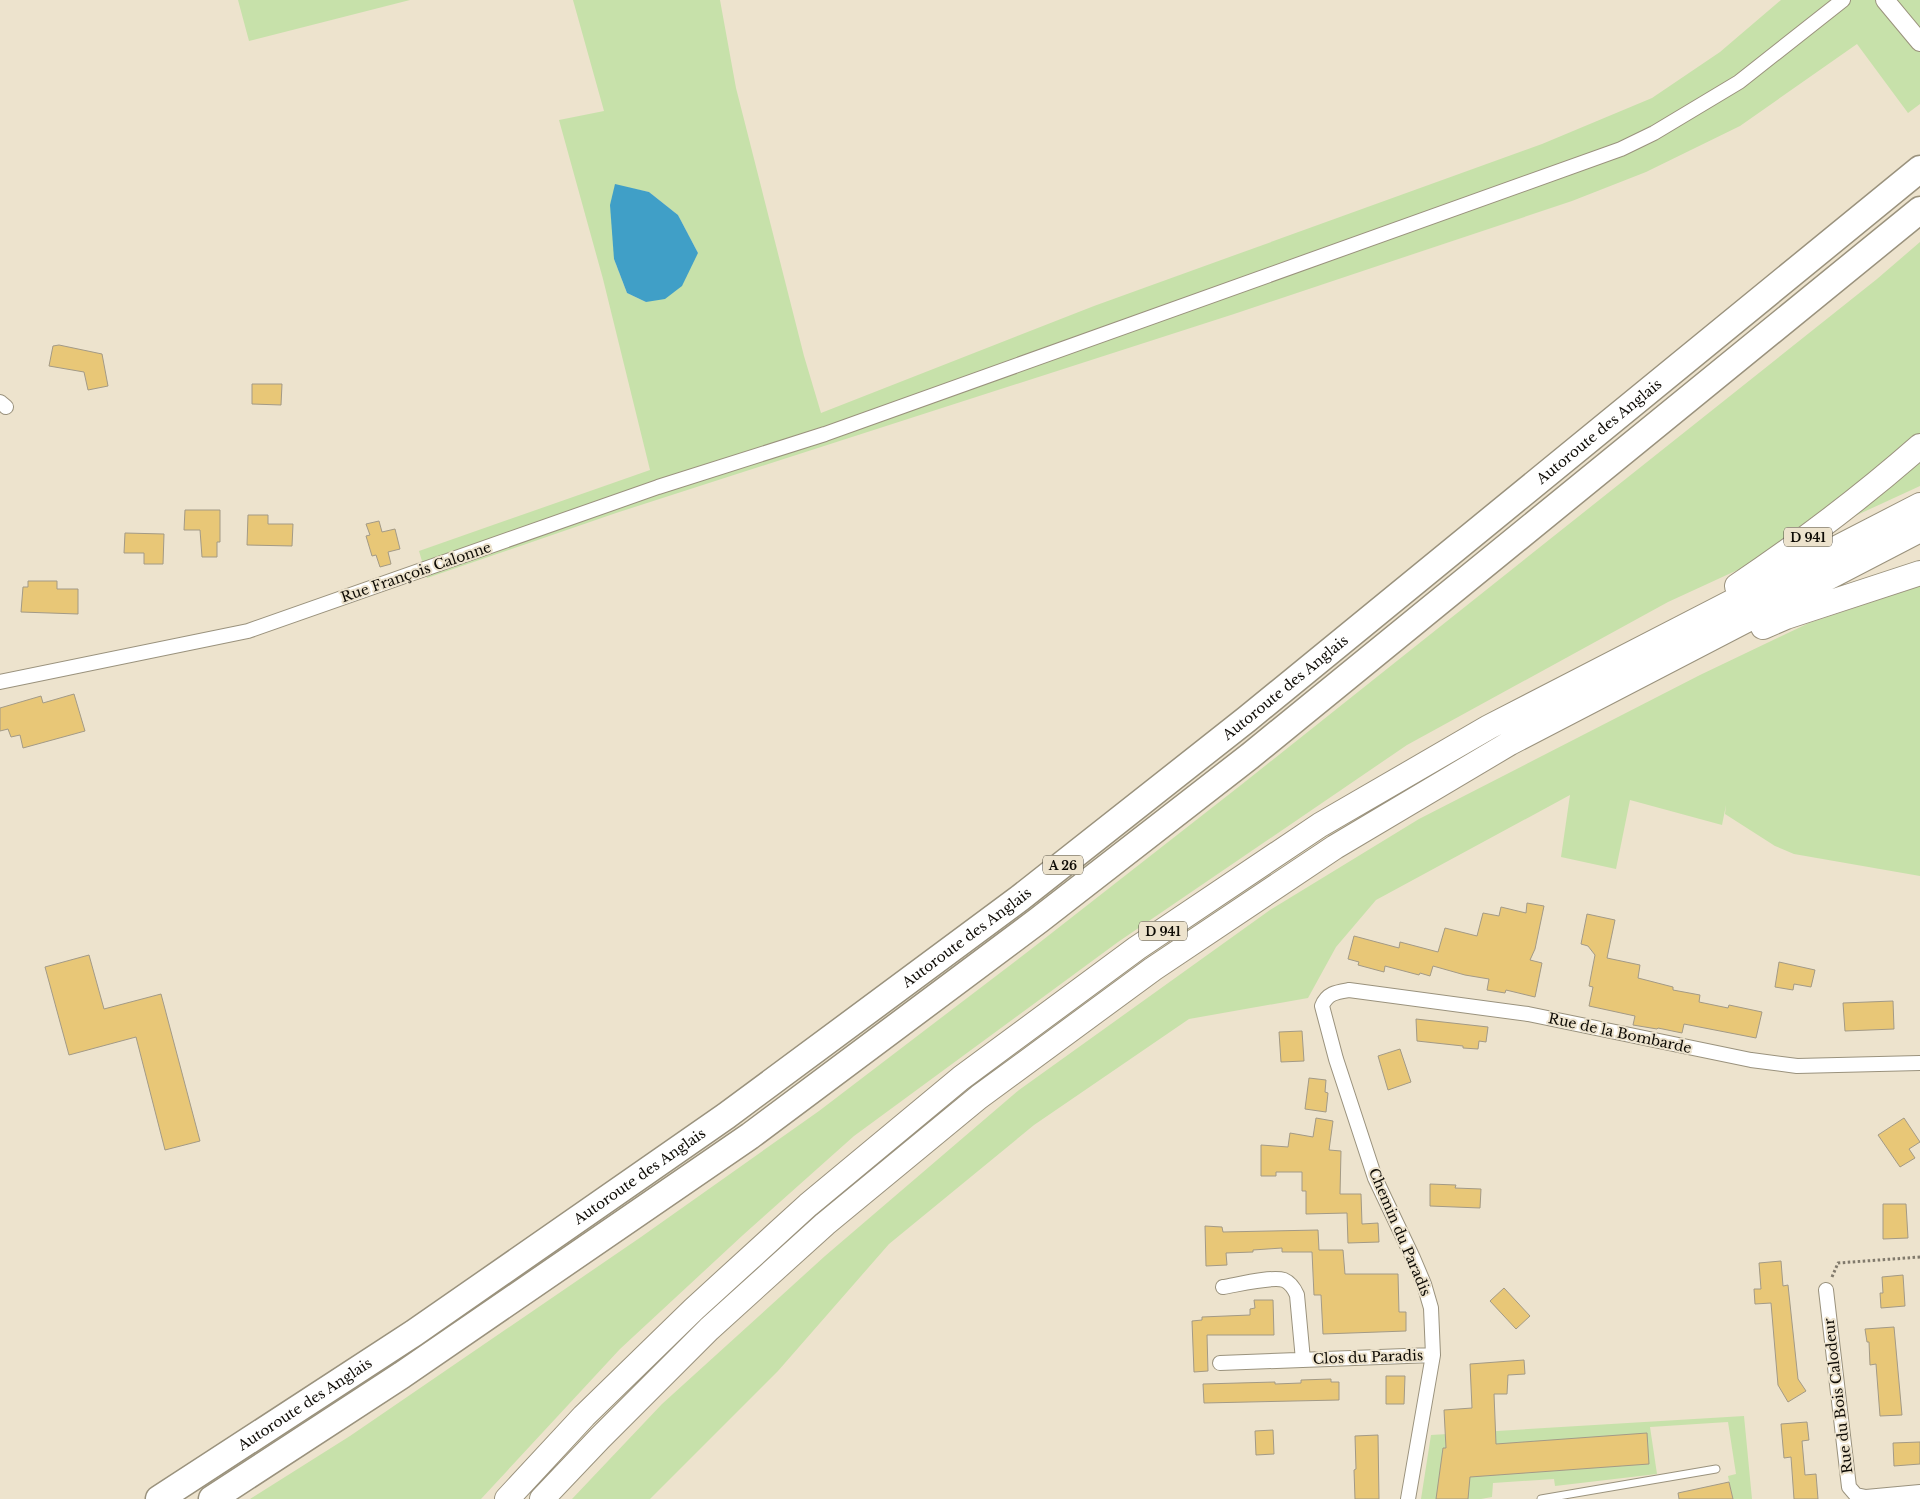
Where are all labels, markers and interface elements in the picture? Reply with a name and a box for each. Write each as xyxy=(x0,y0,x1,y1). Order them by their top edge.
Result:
street label: Autoroute des Anglais xyxy=(1532,375,1665,488)
road number: D 941 xyxy=(1784,528,1832,546)
street label: Rue François Calonne xyxy=(339,538,493,606)
street label: Autoroute des Anglais xyxy=(1218,631,1352,744)
road number: A 26 xyxy=(1043,856,1083,874)
street label: Autoroute des Anglais xyxy=(898,884,1035,992)
road number: D 941 xyxy=(1139,921,1187,940)
street label: Rue de la Bombarde xyxy=(1547,1009,1693,1057)
street label: Autoroute des Anglais xyxy=(569,1124,709,1229)
street label: Chemin du Paradis xyxy=(1365,1165,1435,1299)
street label: Rue du Bois Calodeur xyxy=(1819,1317,1856,1475)
street label: Clos du Paradis xyxy=(1313,1346,1423,1368)
street label: Autoroute des Anglais xyxy=(233,1354,375,1455)

